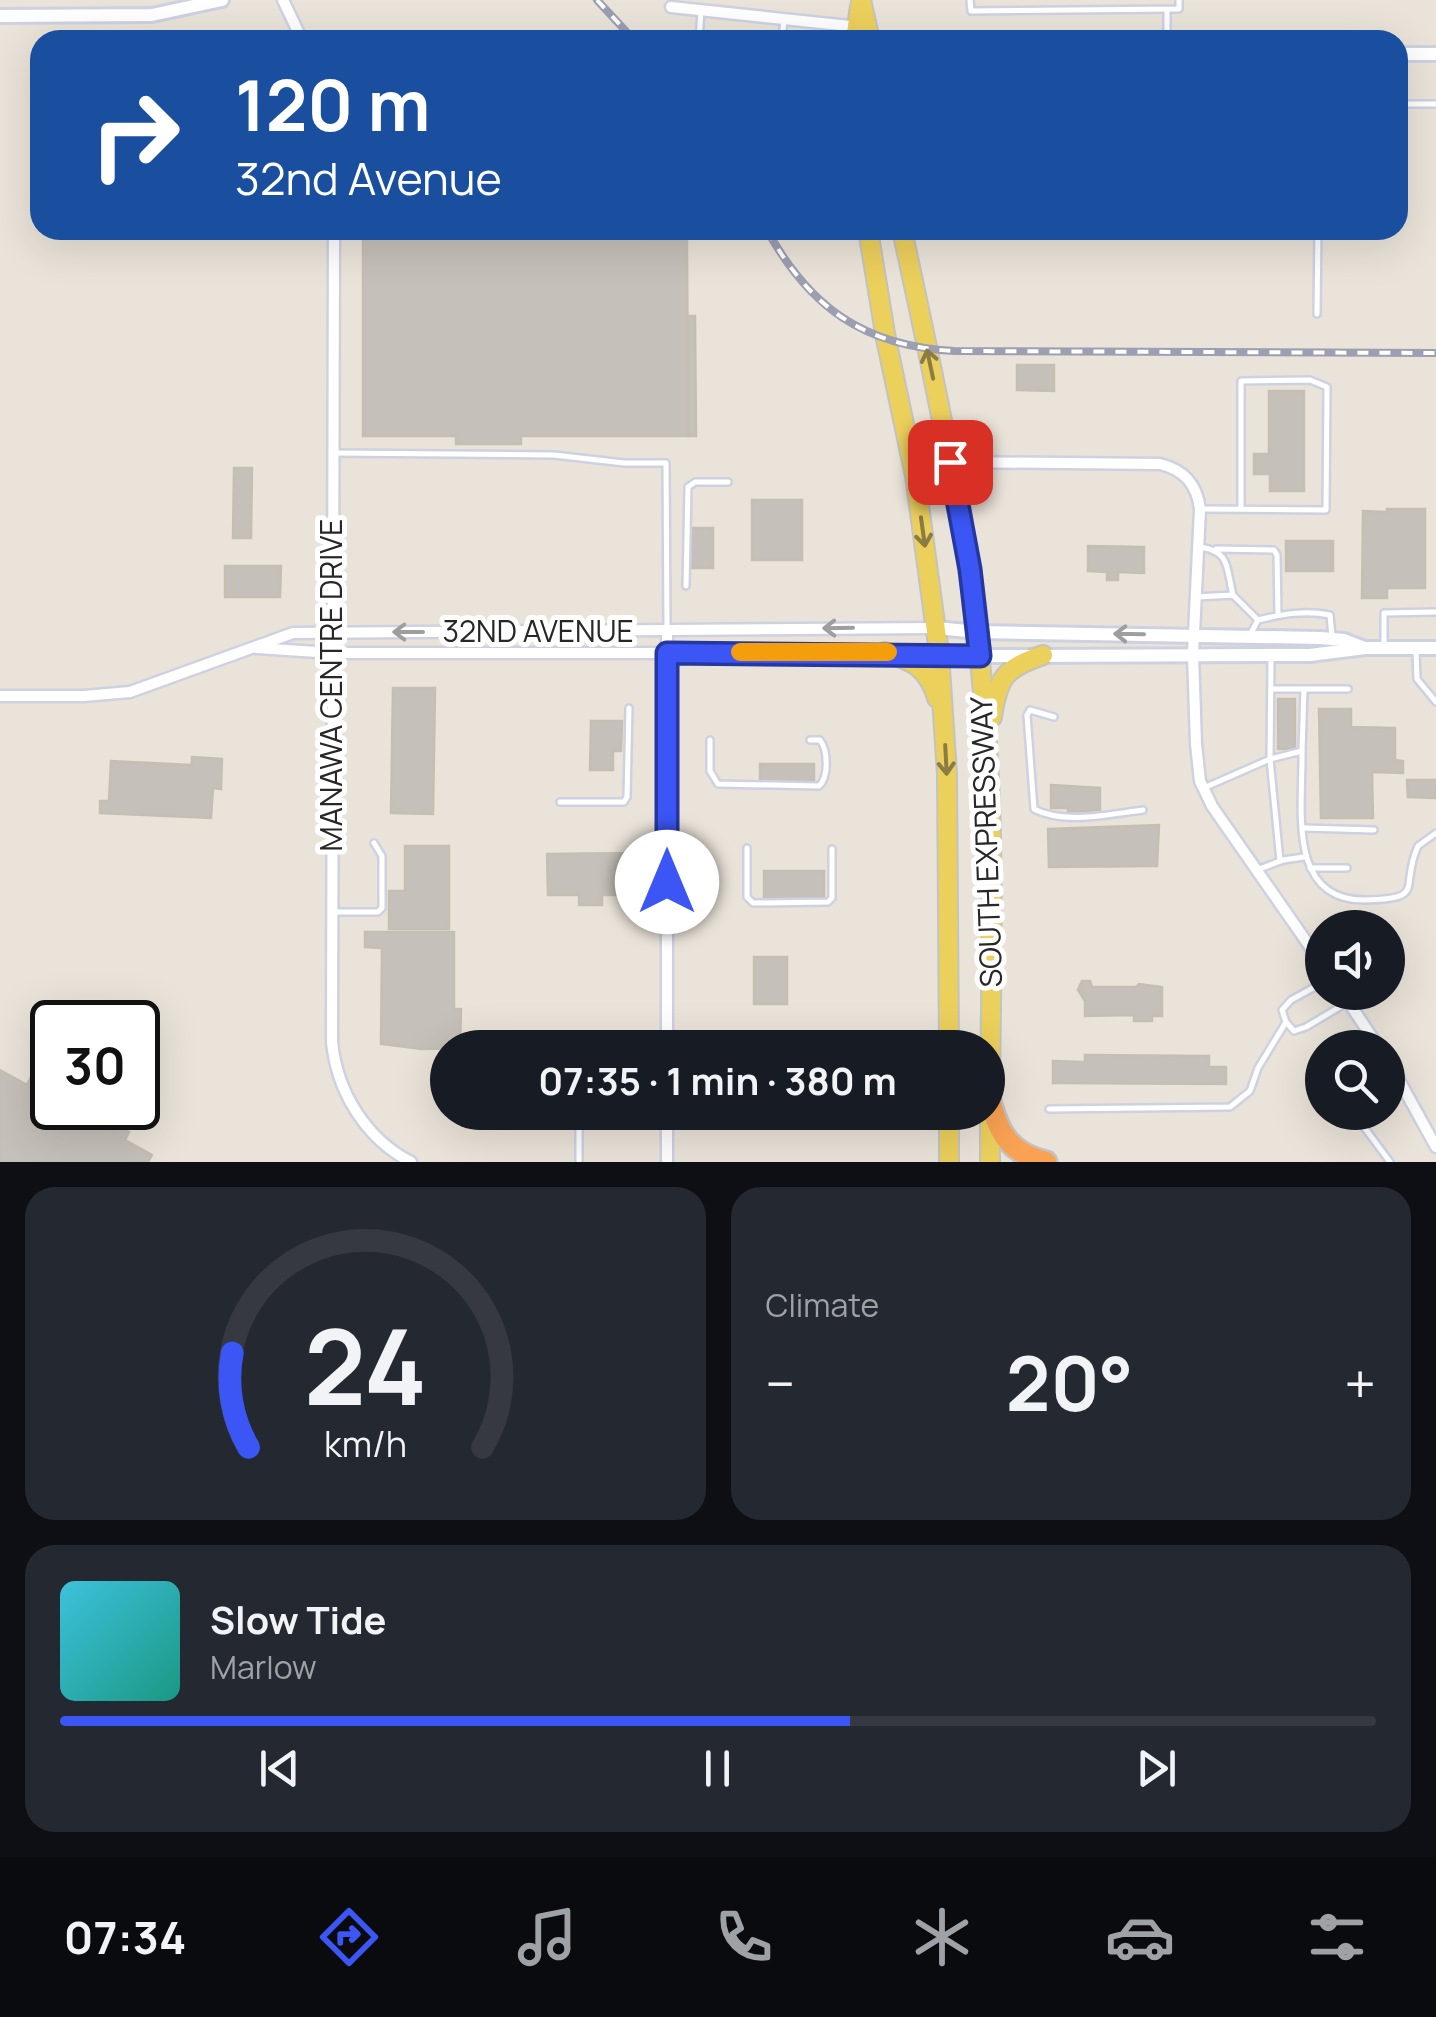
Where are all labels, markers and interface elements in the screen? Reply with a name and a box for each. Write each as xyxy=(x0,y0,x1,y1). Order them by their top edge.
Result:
text: 120 m xyxy=(235,56,430,152)
icon: right xyxy=(70,70,200,200)
text: 32nd Avenue xyxy=(235,147,502,209)
one-way arrow xyxy=(920,349,939,381)
pin xyxy=(908,420,993,505)
icon: arrive xyxy=(923,435,978,490)
one-way arrow xyxy=(914,516,932,548)
street label: MANAWA CENTRE DRIVE xyxy=(310,519,351,851)
street label: 32ND AVENUE xyxy=(442,610,634,651)
one-way arrow xyxy=(823,618,855,637)
one-way arrow xyxy=(393,622,426,642)
one-way arrow xyxy=(1113,624,1146,644)
street label: SOUTH EXPRESSWAY xyxy=(960,696,1011,988)
one-way arrow xyxy=(937,744,956,776)
position arrow xyxy=(615,830,719,934)
map controls xyxy=(1305,910,1405,1130)
button: sound xyxy=(1305,910,1405,1010)
speed limit sign: 30 xyxy=(30,1000,160,1130)
button: search xyxy=(1305,1030,1405,1130)
text: 07:35 · 1 min · 380 m xyxy=(538,1054,897,1106)
text: Climate xyxy=(766,1283,879,1327)
text: 24 xyxy=(304,1294,427,1436)
text: 20° xyxy=(1006,1331,1134,1434)
text: − xyxy=(766,1345,795,1421)
text: + xyxy=(1344,1345,1376,1421)
text: km/h xyxy=(324,1419,407,1468)
text: Slow Tide xyxy=(210,1593,387,1645)
text: Marlow xyxy=(210,1645,317,1689)
icon: previous xyxy=(252,1741,307,1796)
icon: pause xyxy=(690,1741,745,1796)
icon: next xyxy=(1129,1741,1184,1796)
icon: directions xyxy=(314,1902,384,1972)
icon: music xyxy=(512,1902,582,1972)
icon: phone xyxy=(709,1902,779,1972)
icon: climate xyxy=(907,1902,977,1972)
icon: car xyxy=(1105,1902,1175,1972)
icon: filters xyxy=(1302,1902,1372,1972)
text: 07:34 xyxy=(64,1906,186,1968)

